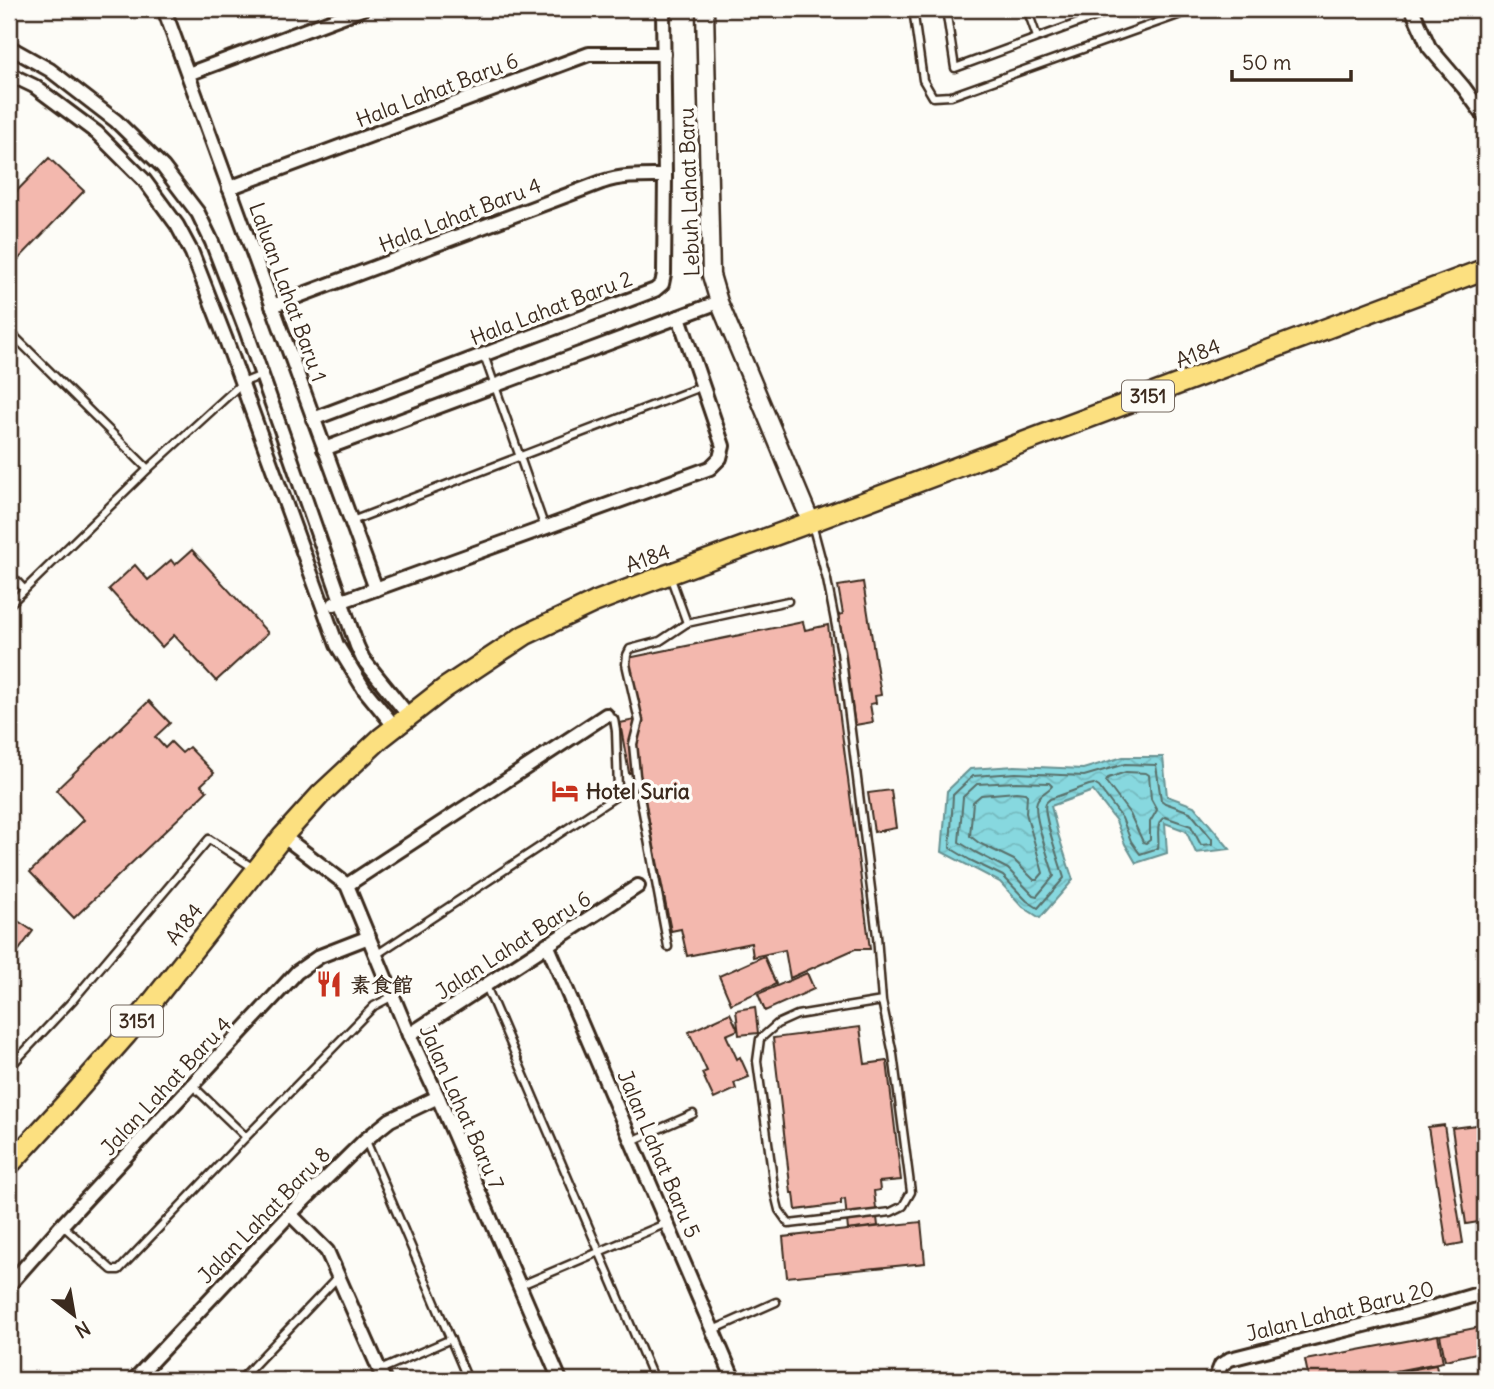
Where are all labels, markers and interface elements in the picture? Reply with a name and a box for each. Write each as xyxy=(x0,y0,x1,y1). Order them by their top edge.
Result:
scale bar xyxy=(1232,38,1350,82)
street label: Hala Lahat Baru 6 xyxy=(352,47,522,133)
text: 50 m xyxy=(1242,49,1291,76)
street label: Lebuh Lahat Baru xyxy=(673,107,705,277)
street label: Hala Lahat Baru 4 xyxy=(375,172,545,258)
street label: Laluan Lahat Baru 1 xyxy=(243,199,333,385)
street label: Hala Lahat Baru 2 xyxy=(466,265,636,351)
street label: A184 xyxy=(1172,332,1224,374)
road number: 3151 xyxy=(1122,380,1174,412)
street label: A184 xyxy=(622,538,674,578)
hotel icon: Hotel Suria xyxy=(550,776,580,806)
place label: Hotel Suria xyxy=(586,778,690,805)
street label: Jalan Lahat Baru 6 xyxy=(430,885,596,1005)
street label: A184 xyxy=(159,898,209,950)
restaurant icon: 素食館 xyxy=(314,969,344,999)
place label: 素食館 xyxy=(350,971,413,998)
road number: 3151 xyxy=(111,1006,163,1036)
street label: Jalan Lahat Baru 4 xyxy=(95,1011,237,1161)
street label: Jalan Lahat Baru 7 xyxy=(414,1020,510,1194)
street label: Jalan Lahat Baru 5 xyxy=(611,1066,707,1242)
street label: Jalan Lahat Baru 8 xyxy=(192,1141,336,1289)
street label: Jalan Lahat Baru 20 xyxy=(1243,1275,1437,1347)
north arrow xyxy=(38,1280,108,1350)
text: N xyxy=(71,1316,95,1343)

